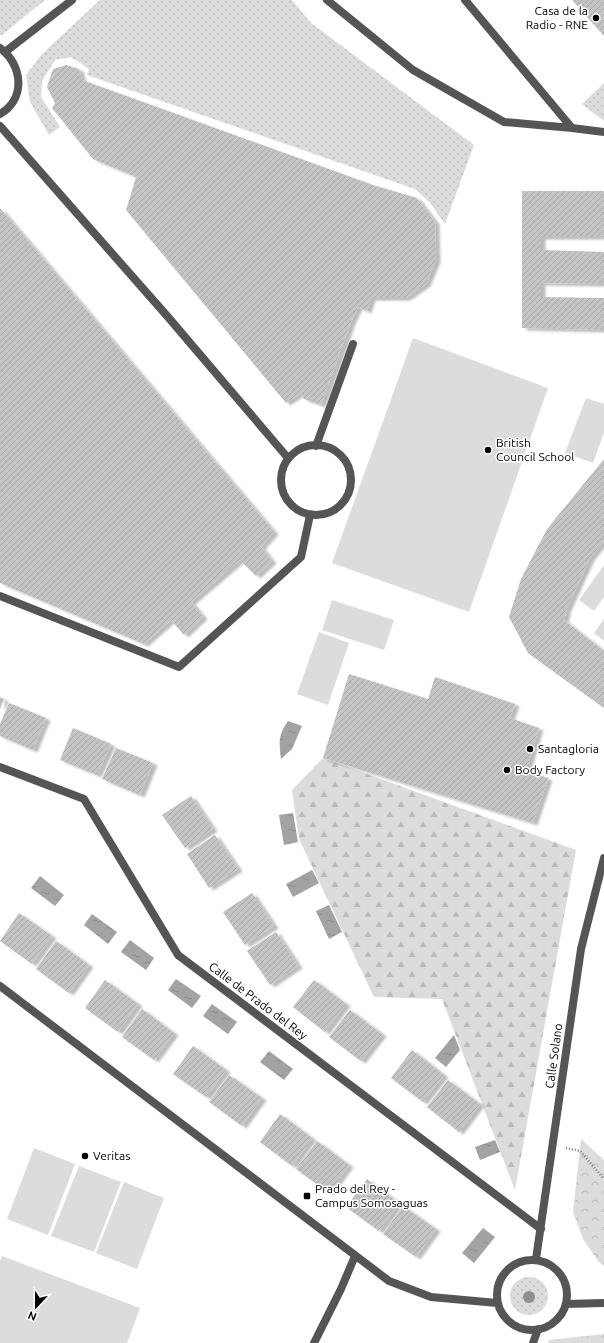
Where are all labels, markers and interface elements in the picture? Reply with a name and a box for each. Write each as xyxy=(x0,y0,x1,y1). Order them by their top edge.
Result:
place label: Casa de la Radio - RNE xyxy=(526,4,588,31)
marker: Casa de la Radio - RNE xyxy=(591,13,601,23)
place label: British Council School xyxy=(496,436,574,463)
marker: British Council School xyxy=(483,445,493,455)
place label: Santagloria xyxy=(538,742,599,755)
marker: Santagloria xyxy=(525,744,535,754)
place label: Body Factory xyxy=(515,763,585,776)
marker: Body Factory xyxy=(502,765,512,775)
street label: Calle de Prado del Rey xyxy=(207,959,310,1042)
street label: Calle Solano xyxy=(542,1022,565,1089)
place label: Veritas xyxy=(93,1149,130,1162)
marker: Veritas xyxy=(80,1151,90,1161)
place label: Prado del Rey - Campus Somosaguas xyxy=(315,1182,428,1209)
marker: Prado del Rey - Campus Somosaguas xyxy=(302,1191,312,1201)
north arrow xyxy=(16,1287,56,1327)
text: N xyxy=(26,1309,38,1323)

